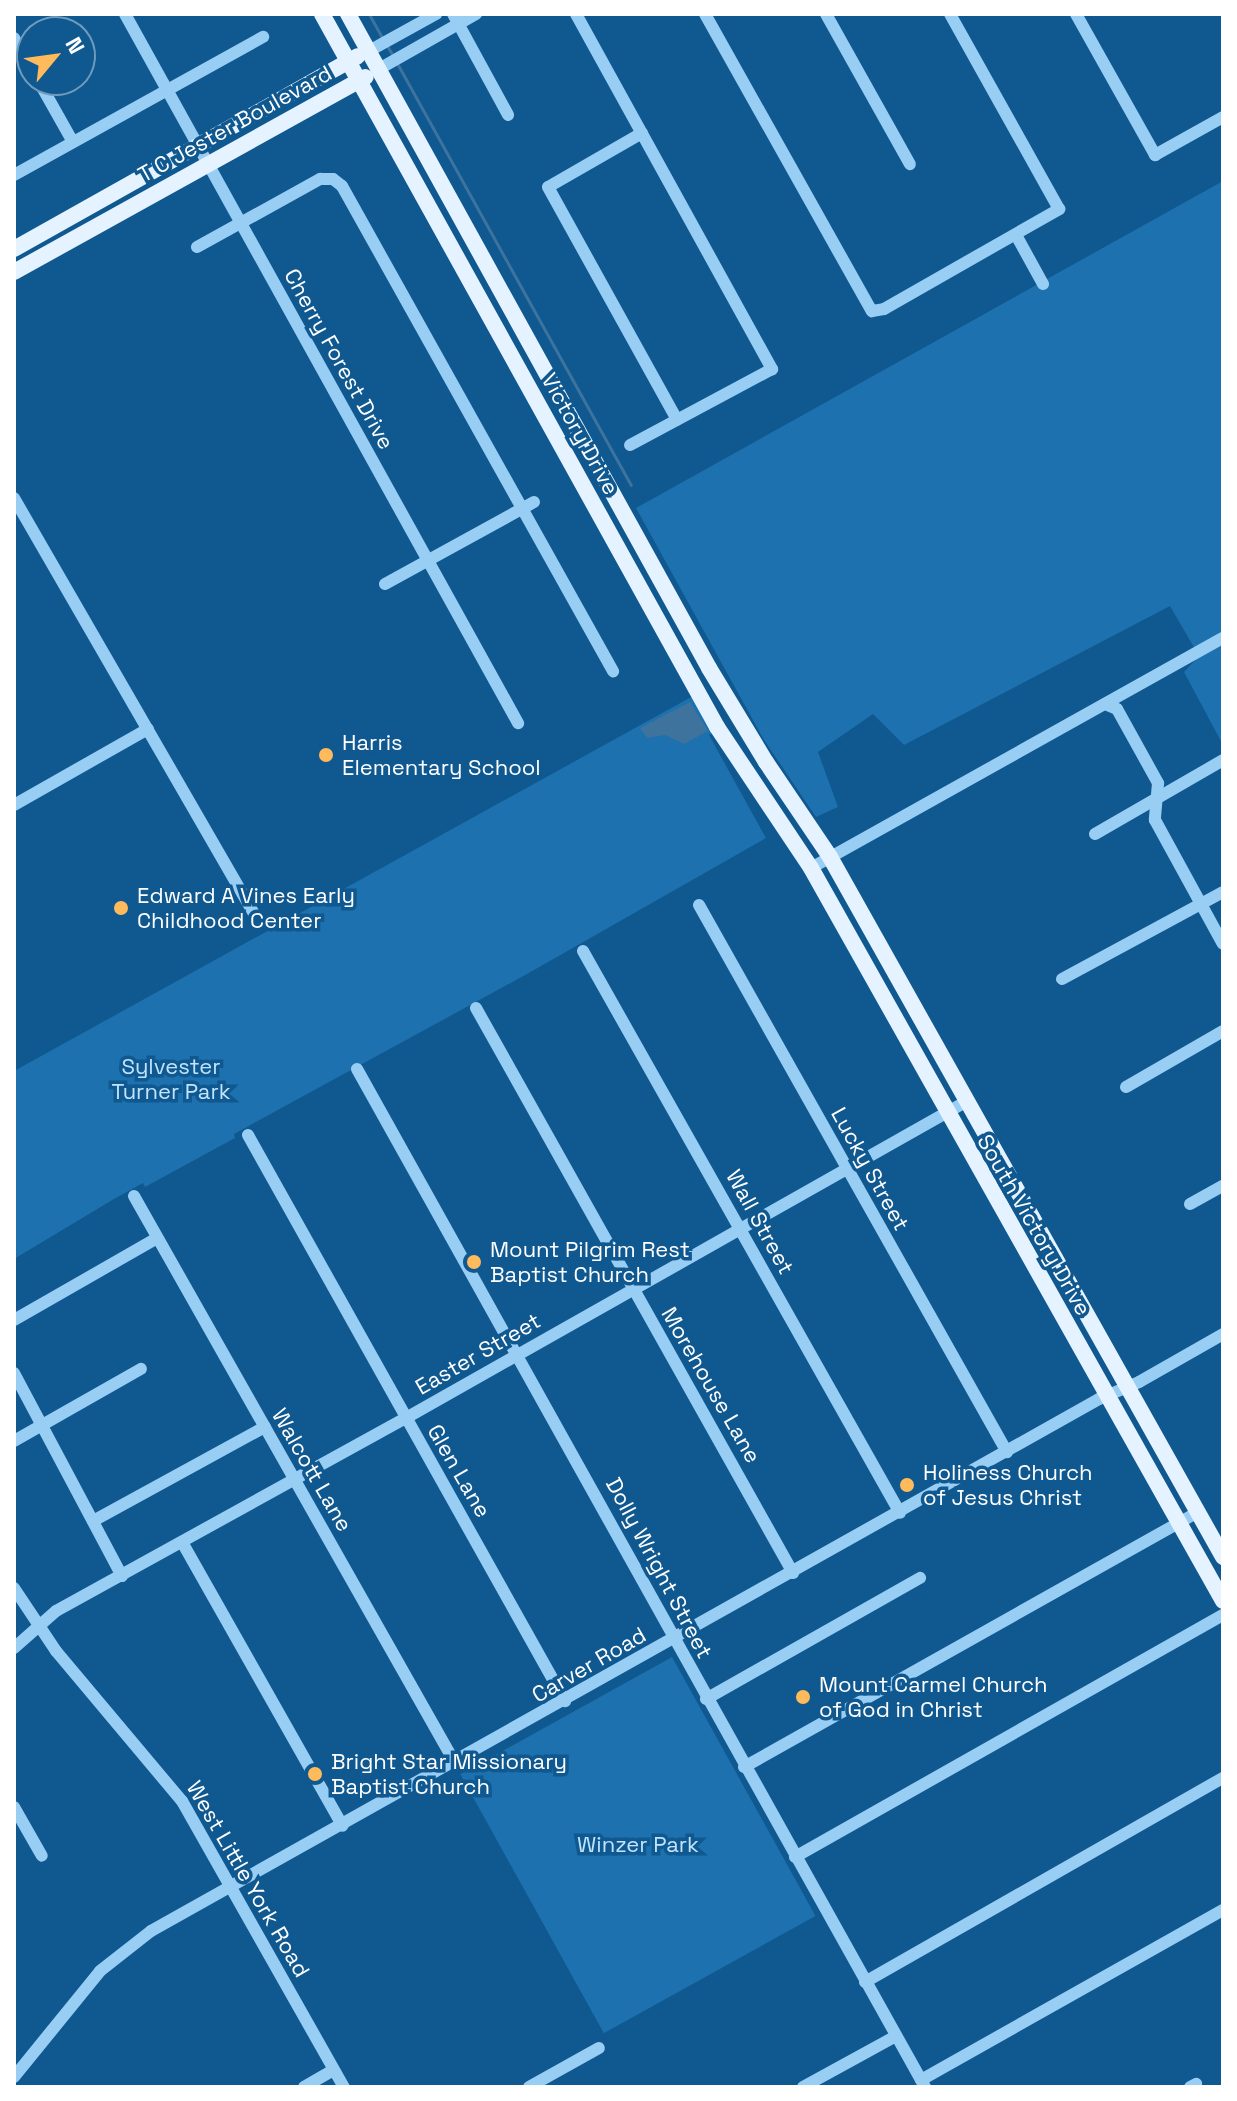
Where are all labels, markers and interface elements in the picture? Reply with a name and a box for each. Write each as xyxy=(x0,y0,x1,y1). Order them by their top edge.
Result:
north arrow xyxy=(16,16,96,96)
text: N xyxy=(59,32,91,59)
street label: T C Jester Boulevard xyxy=(133,60,337,188)
street label: Cherry Forest Drive xyxy=(278,264,400,454)
street label: Victory Drive xyxy=(536,368,624,500)
place label: Harris Elementary School xyxy=(342,729,541,780)
marker: Harris Elementary School xyxy=(317,746,335,764)
place label: Edward A Vines Early Childhood Center xyxy=(137,882,356,934)
marker: Edward A Vines Early Childhood Center xyxy=(112,899,130,917)
park label: Sylvester Turner Park xyxy=(111,1053,231,1104)
street label: Lucky Street xyxy=(825,1103,915,1235)
street label: South Victory Drive xyxy=(971,1130,1097,1320)
street label: Wall Street xyxy=(720,1165,800,1279)
place label: Mount Pilgrim Rest Baptist Church xyxy=(490,1236,690,1288)
marker: Mount Pilgrim Rest Baptist Church xyxy=(465,1253,483,1271)
street label: Morehouse Lane xyxy=(656,1302,766,1468)
street label: Easter Street xyxy=(411,1308,545,1400)
street label: Walcott Lane xyxy=(266,1404,358,1536)
street label: Glen Lane xyxy=(422,1420,496,1522)
place label: Holiness Church of Jesus Christ xyxy=(923,1459,1093,1510)
street label: Dolly Wright Street xyxy=(600,1473,718,1663)
marker: Holiness Church of Jesus Christ xyxy=(898,1476,916,1494)
street label: Carver Road xyxy=(527,1622,651,1708)
place label: Mount Carmel Church of God in Christ xyxy=(819,1671,1048,1722)
marker: Mount Carmel Church of God in Christ xyxy=(794,1688,812,1706)
place label: Bright Star Missionary Baptist Church xyxy=(331,1748,567,1800)
marker: Bright Star Missionary Baptist Church xyxy=(306,1765,324,1783)
street label: West Little York Road xyxy=(181,1776,315,1982)
park label: Winzer Park xyxy=(577,1832,699,1858)

